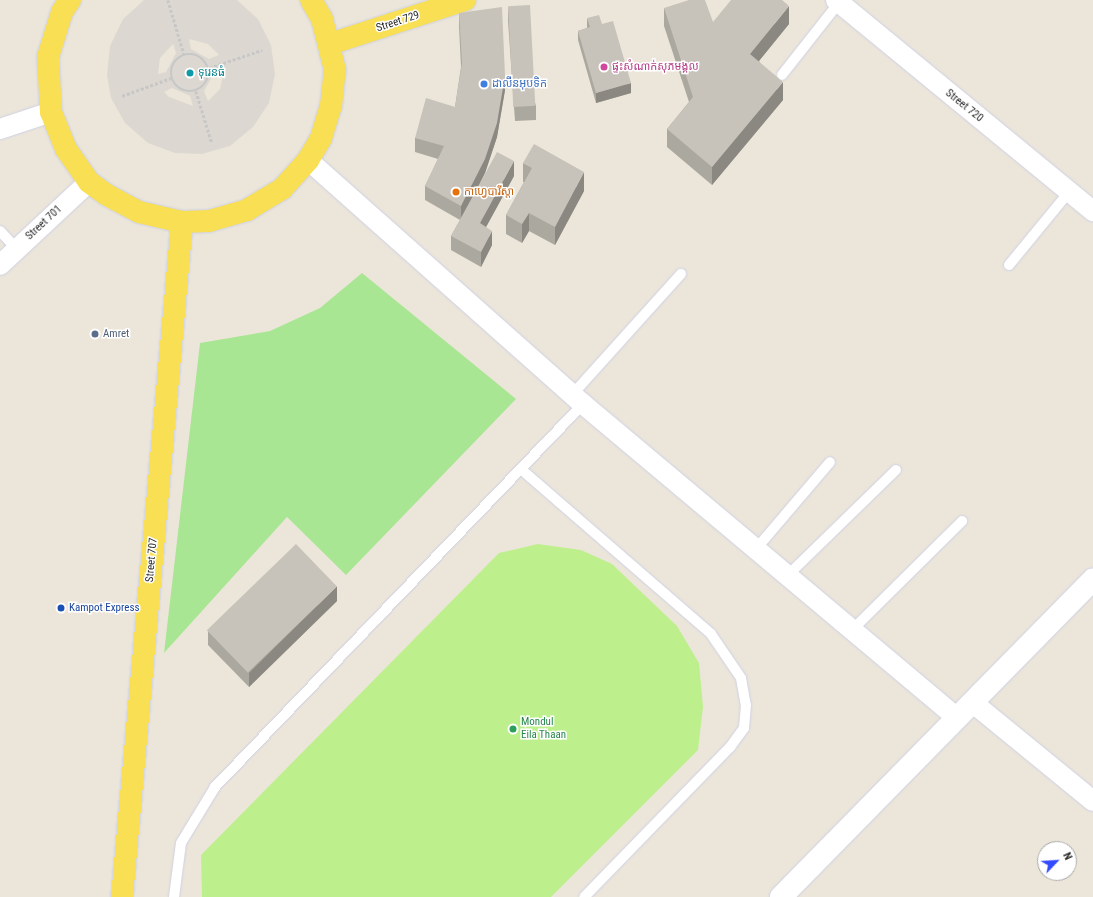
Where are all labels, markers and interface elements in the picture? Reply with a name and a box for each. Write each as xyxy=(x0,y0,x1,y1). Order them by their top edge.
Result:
street label: Street 729 xyxy=(375,9,421,35)
place label: ផ្ទះសំណាក់សុភមង្គល xyxy=(612,60,699,74)
marker: ផ្ទះសំណាក់សុភមង្គល xyxy=(599,62,609,72)
place label: ទុរេនធំ xyxy=(198,66,225,80)
marker: ទុរេនធំ xyxy=(185,68,195,78)
place label: ដាលីនអុបទិក xyxy=(492,77,547,91)
marker: ដាលីនអុបទិក xyxy=(479,79,489,89)
street label: Street 720 xyxy=(943,87,985,125)
place label: កាហ្វេបារីស្តា xyxy=(464,185,514,199)
marker: កាហ្វេបារីស្តា xyxy=(451,187,461,197)
street label: Street 701 xyxy=(23,203,65,243)
place label: Amret xyxy=(103,327,129,341)
marker: Amret xyxy=(90,329,100,339)
street label: Street 707 xyxy=(143,537,161,583)
place label: Kampot Express xyxy=(69,601,139,615)
marker: Kampot Express xyxy=(56,603,66,613)
place label: Mondul Eila Thaan xyxy=(521,716,566,742)
marker: Mondul Eila Thaan xyxy=(508,724,518,734)
north arrow xyxy=(1037,841,1077,881)
text: N xyxy=(1060,850,1075,862)

